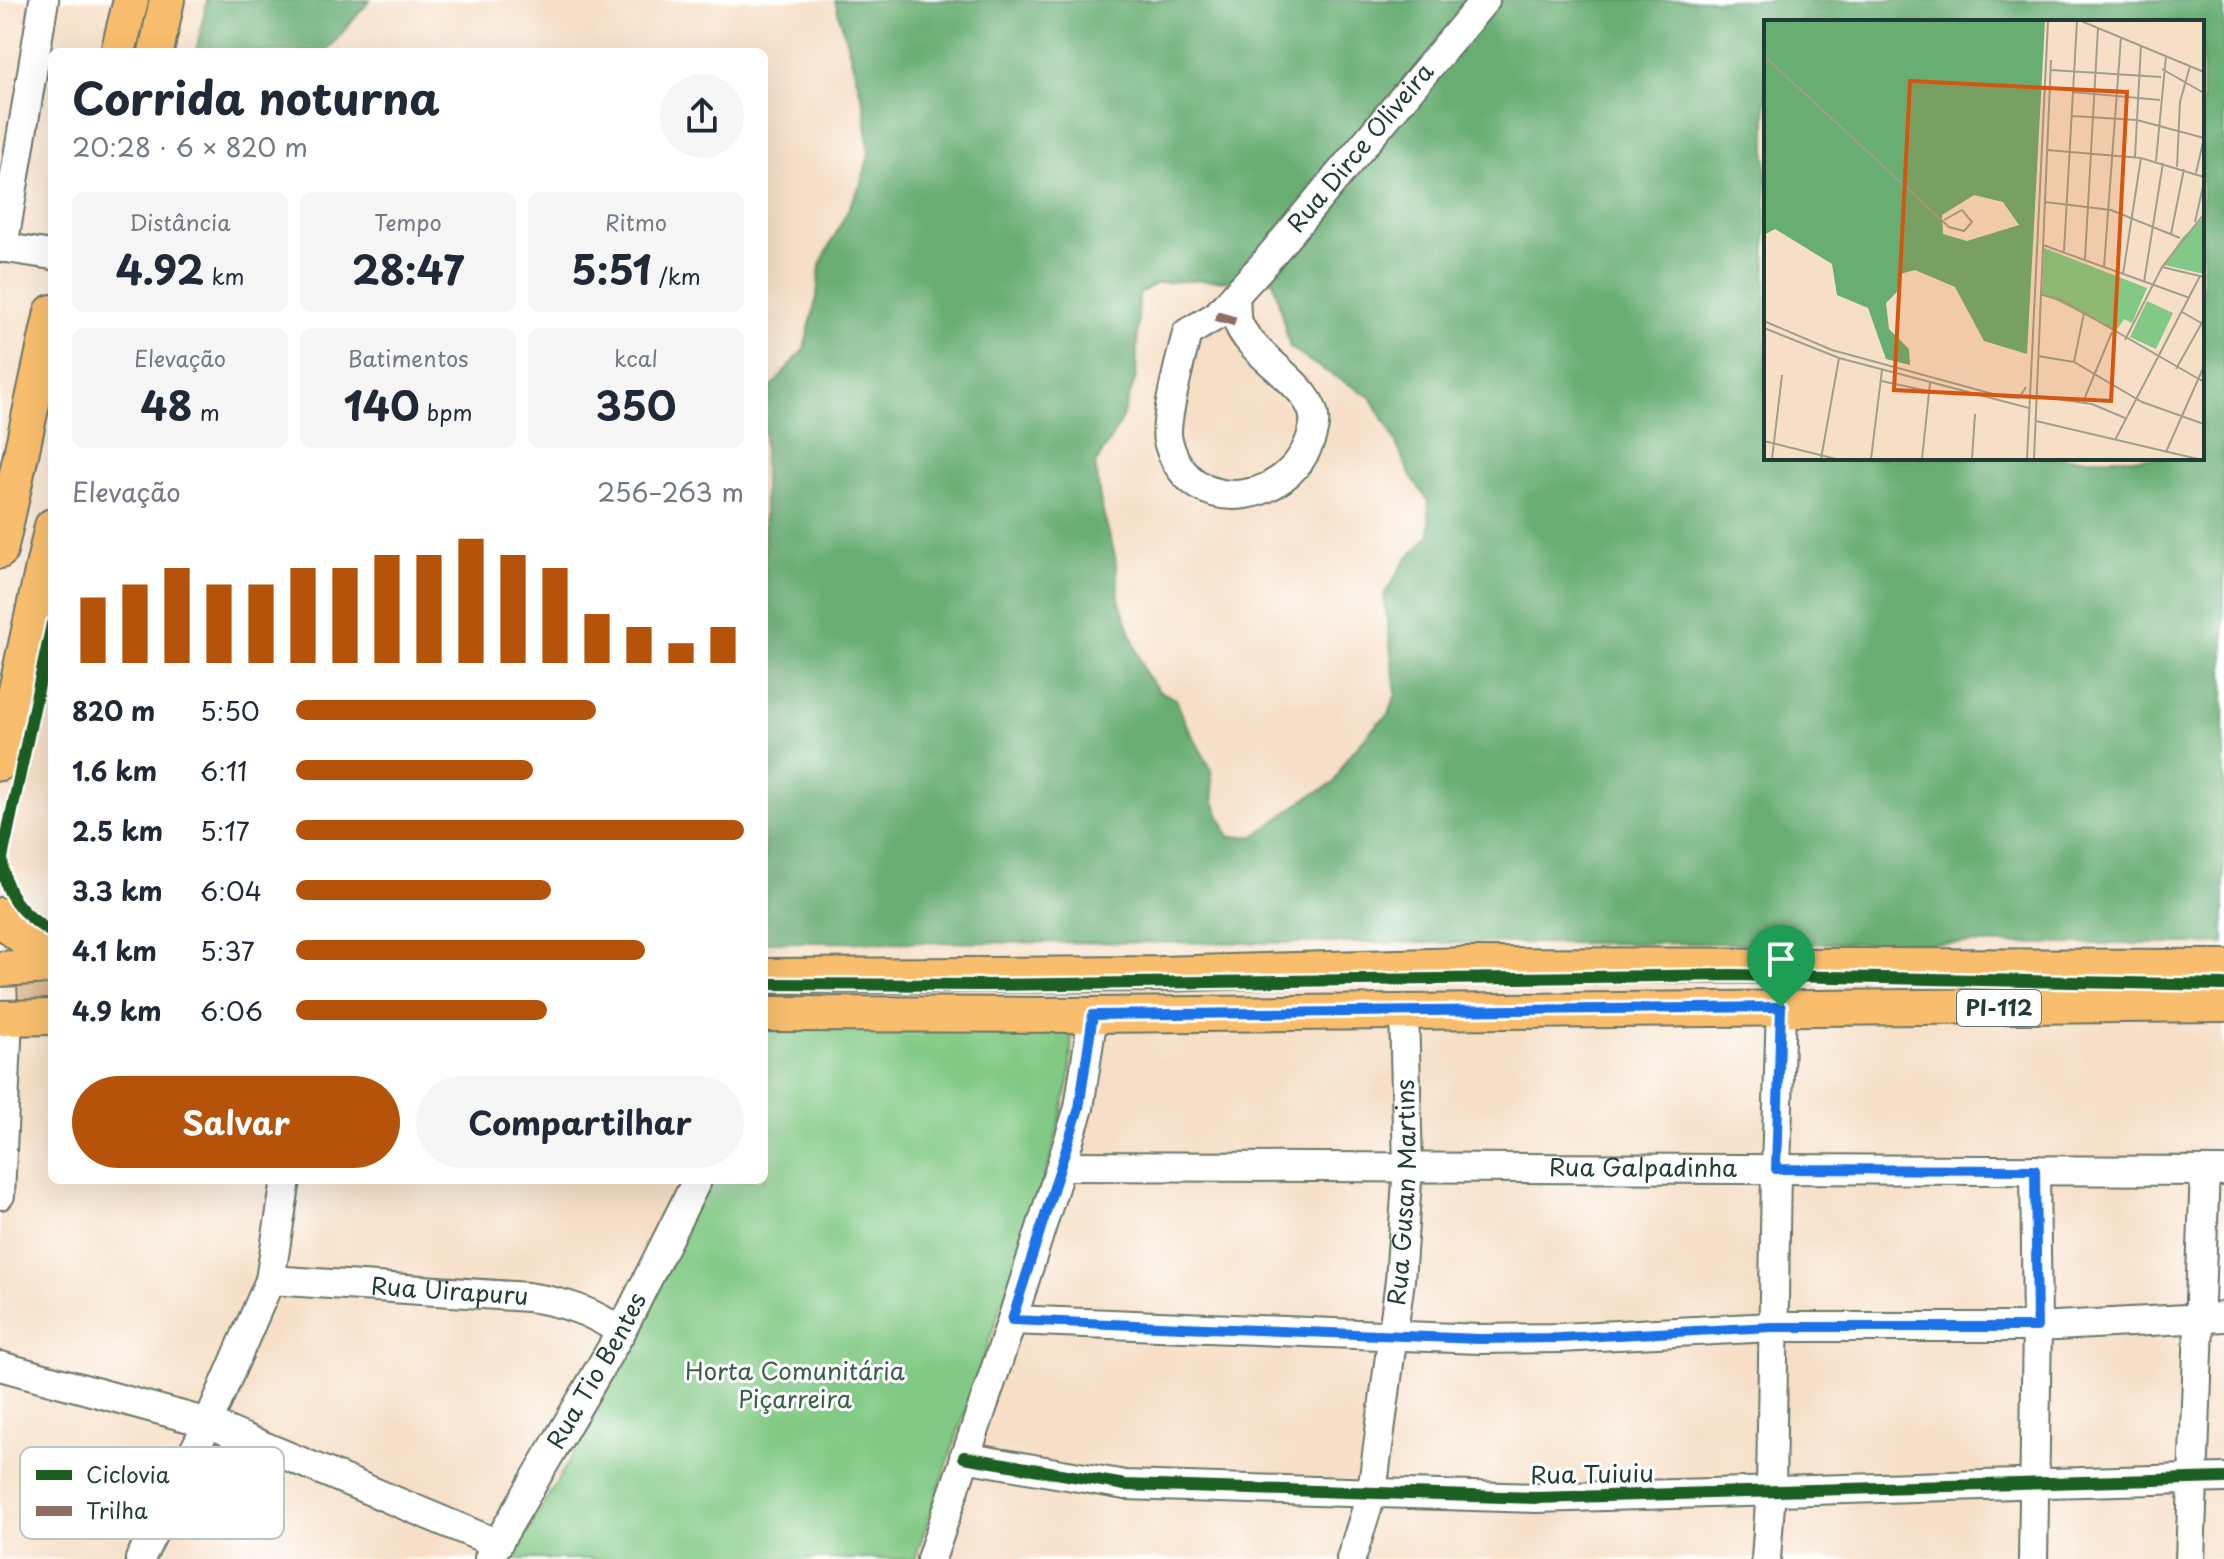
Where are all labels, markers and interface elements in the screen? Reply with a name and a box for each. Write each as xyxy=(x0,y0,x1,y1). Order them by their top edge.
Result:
inset map xyxy=(1764,20,2204,460)
street label: Rua Dirce Oliveira xyxy=(1278,54,1441,239)
text: Corrida noturna xyxy=(72,64,440,130)
button: share xyxy=(660,74,744,158)
text: 20:28 · 6 × 820 m xyxy=(72,127,308,166)
text: Distância xyxy=(129,205,231,238)
text: Tempo xyxy=(374,205,442,238)
text: Ritmo xyxy=(605,205,667,238)
text: 4.92 xyxy=(115,238,204,299)
text: 28:47 xyxy=(352,238,464,299)
text: 5:51 xyxy=(571,238,651,299)
text: km xyxy=(204,259,245,292)
text: /km xyxy=(651,259,701,292)
text: Elevação xyxy=(134,341,226,374)
text: Batimentos xyxy=(348,341,468,374)
text: kcal xyxy=(614,341,658,374)
text: 48 xyxy=(140,374,193,435)
text: 140 xyxy=(343,374,420,435)
text: 350 xyxy=(596,374,676,435)
text: m xyxy=(193,395,220,428)
text: bpm xyxy=(420,395,473,428)
text: Elevação xyxy=(72,472,181,511)
text: 256–263 m xyxy=(597,472,744,511)
text: 820 m xyxy=(72,691,155,730)
text: 5:50 xyxy=(200,691,260,730)
text: 1.6 km xyxy=(72,751,157,790)
text: 6:11 xyxy=(200,751,247,790)
text: 2.5 km xyxy=(72,811,163,850)
text: 5:17 xyxy=(200,811,250,850)
text: 3.3 km xyxy=(72,871,163,910)
text: 6:04 xyxy=(200,871,262,910)
pin xyxy=(1747,925,1815,1007)
text: 4.1 km xyxy=(72,931,157,970)
text: 5:37 xyxy=(200,931,255,970)
icon: arrive xyxy=(1759,937,1803,981)
road number: PI-112 xyxy=(1957,990,2041,1026)
text: 4.9 km xyxy=(72,991,161,1030)
text: 6:06 xyxy=(200,991,263,1030)
button: Salvar xyxy=(72,1076,400,1168)
button: Compartilhar xyxy=(416,1076,744,1168)
street label: Rua Gusan Martins xyxy=(1377,1079,1424,1307)
street label: Rua Galpadinha xyxy=(1549,1148,1737,1185)
street label: Rua Uirapuru xyxy=(370,1267,530,1313)
street label: Rua Tio Bentes xyxy=(537,1286,654,1455)
park label: Horta Comunitária Piçarreira xyxy=(685,1352,905,1416)
legend xyxy=(20,1447,284,1539)
street label: Rua Tuiuiu xyxy=(1530,1454,1654,1492)
text: Ciclovia xyxy=(86,1457,170,1490)
text: Trilha xyxy=(86,1493,148,1526)

